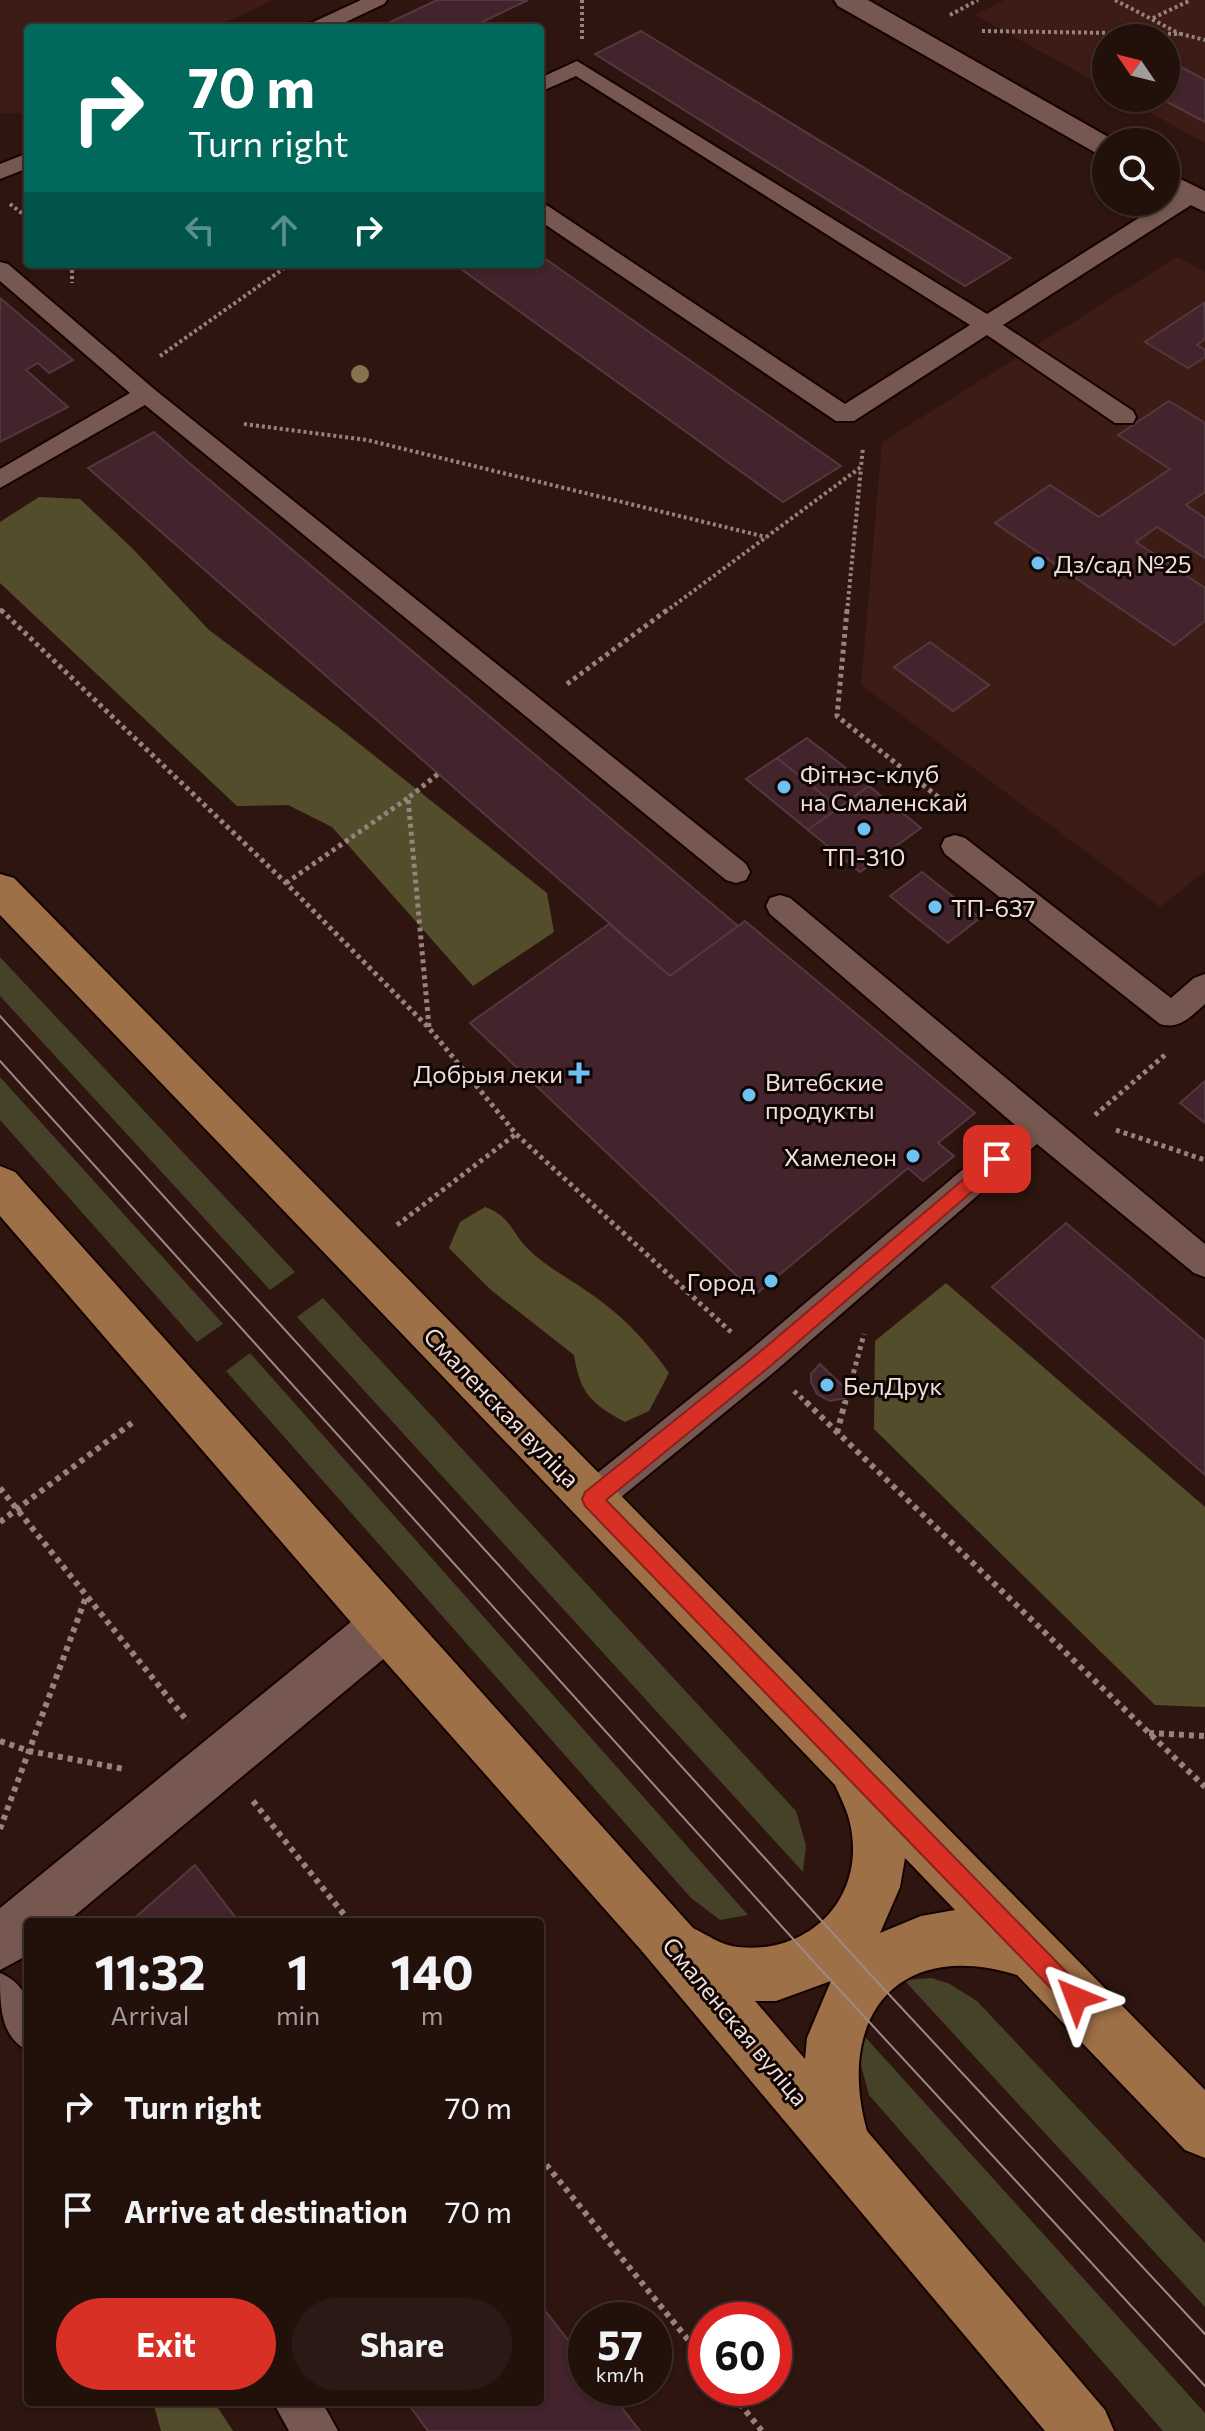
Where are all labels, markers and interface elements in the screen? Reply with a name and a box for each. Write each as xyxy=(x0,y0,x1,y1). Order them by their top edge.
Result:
north arrow xyxy=(1092,24,1180,112)
map controls xyxy=(1092,24,1180,216)
text: 70 m xyxy=(188,51,315,120)
icon: right xyxy=(56,56,160,160)
text: Turn right xyxy=(188,120,349,164)
button: search xyxy=(1092,128,1180,216)
icon: left xyxy=(178,208,222,252)
icon: ahead xyxy=(262,208,306,252)
icon: right xyxy=(346,208,390,252)
place label: Дз/сад №25 xyxy=(1054,549,1191,578)
marker: Дз/сад №25 xyxy=(1029,554,1047,572)
place label: Фітнэс-клуб на Смаленскай xyxy=(800,759,968,816)
marker: Фітнэс-клуб на Смаленскай xyxy=(775,778,793,796)
marker: ТП-310 xyxy=(855,820,873,838)
place label: ТП-310 xyxy=(822,842,906,871)
place label: ТП-637 xyxy=(951,893,1035,922)
marker: ТП-637 xyxy=(926,898,944,916)
place label: Добрыя леки xyxy=(414,1059,563,1088)
marker: Добрыя леки xyxy=(570,1064,588,1082)
place label: Витебские продукты xyxy=(765,1067,884,1124)
marker: Витебские продукты xyxy=(740,1086,758,1104)
pin xyxy=(963,1125,1031,1193)
icon: arrive xyxy=(975,1137,1019,1181)
place label: Хамелеон xyxy=(784,1142,897,1171)
marker: Хамелеон xyxy=(904,1147,922,1165)
place label: Город xyxy=(687,1267,755,1296)
marker: Город xyxy=(762,1272,780,1290)
street label: Смаленская вуліца xyxy=(418,1321,586,1493)
place label: БелДрук xyxy=(843,1371,943,1400)
marker: БелДрук xyxy=(818,1376,836,1394)
street label: Смаленская вуліца xyxy=(657,1931,815,2111)
text: 11:32 xyxy=(94,1941,206,2000)
text: 1 xyxy=(287,1941,309,2000)
text: 140 xyxy=(391,1941,474,2000)
position arrow xyxy=(1034,1956,1118,2040)
text: Arrival xyxy=(111,1999,189,2030)
text: min xyxy=(276,1999,320,2030)
text: m xyxy=(421,1999,443,2030)
icon: right xyxy=(56,2084,100,2128)
text: Turn right xyxy=(124,2088,261,2125)
text: 70 m xyxy=(445,2088,512,2125)
icon: arrive xyxy=(56,2188,100,2232)
text: Arrive at destination xyxy=(124,2192,408,2229)
text: 70 m xyxy=(445,2192,512,2229)
button: Exit xyxy=(56,2298,276,2390)
button: Share xyxy=(292,2298,512,2390)
speed limit sign: 60 xyxy=(688,2302,792,2406)
text: 57 xyxy=(597,2319,643,2368)
text: km/h xyxy=(596,2362,644,2386)

